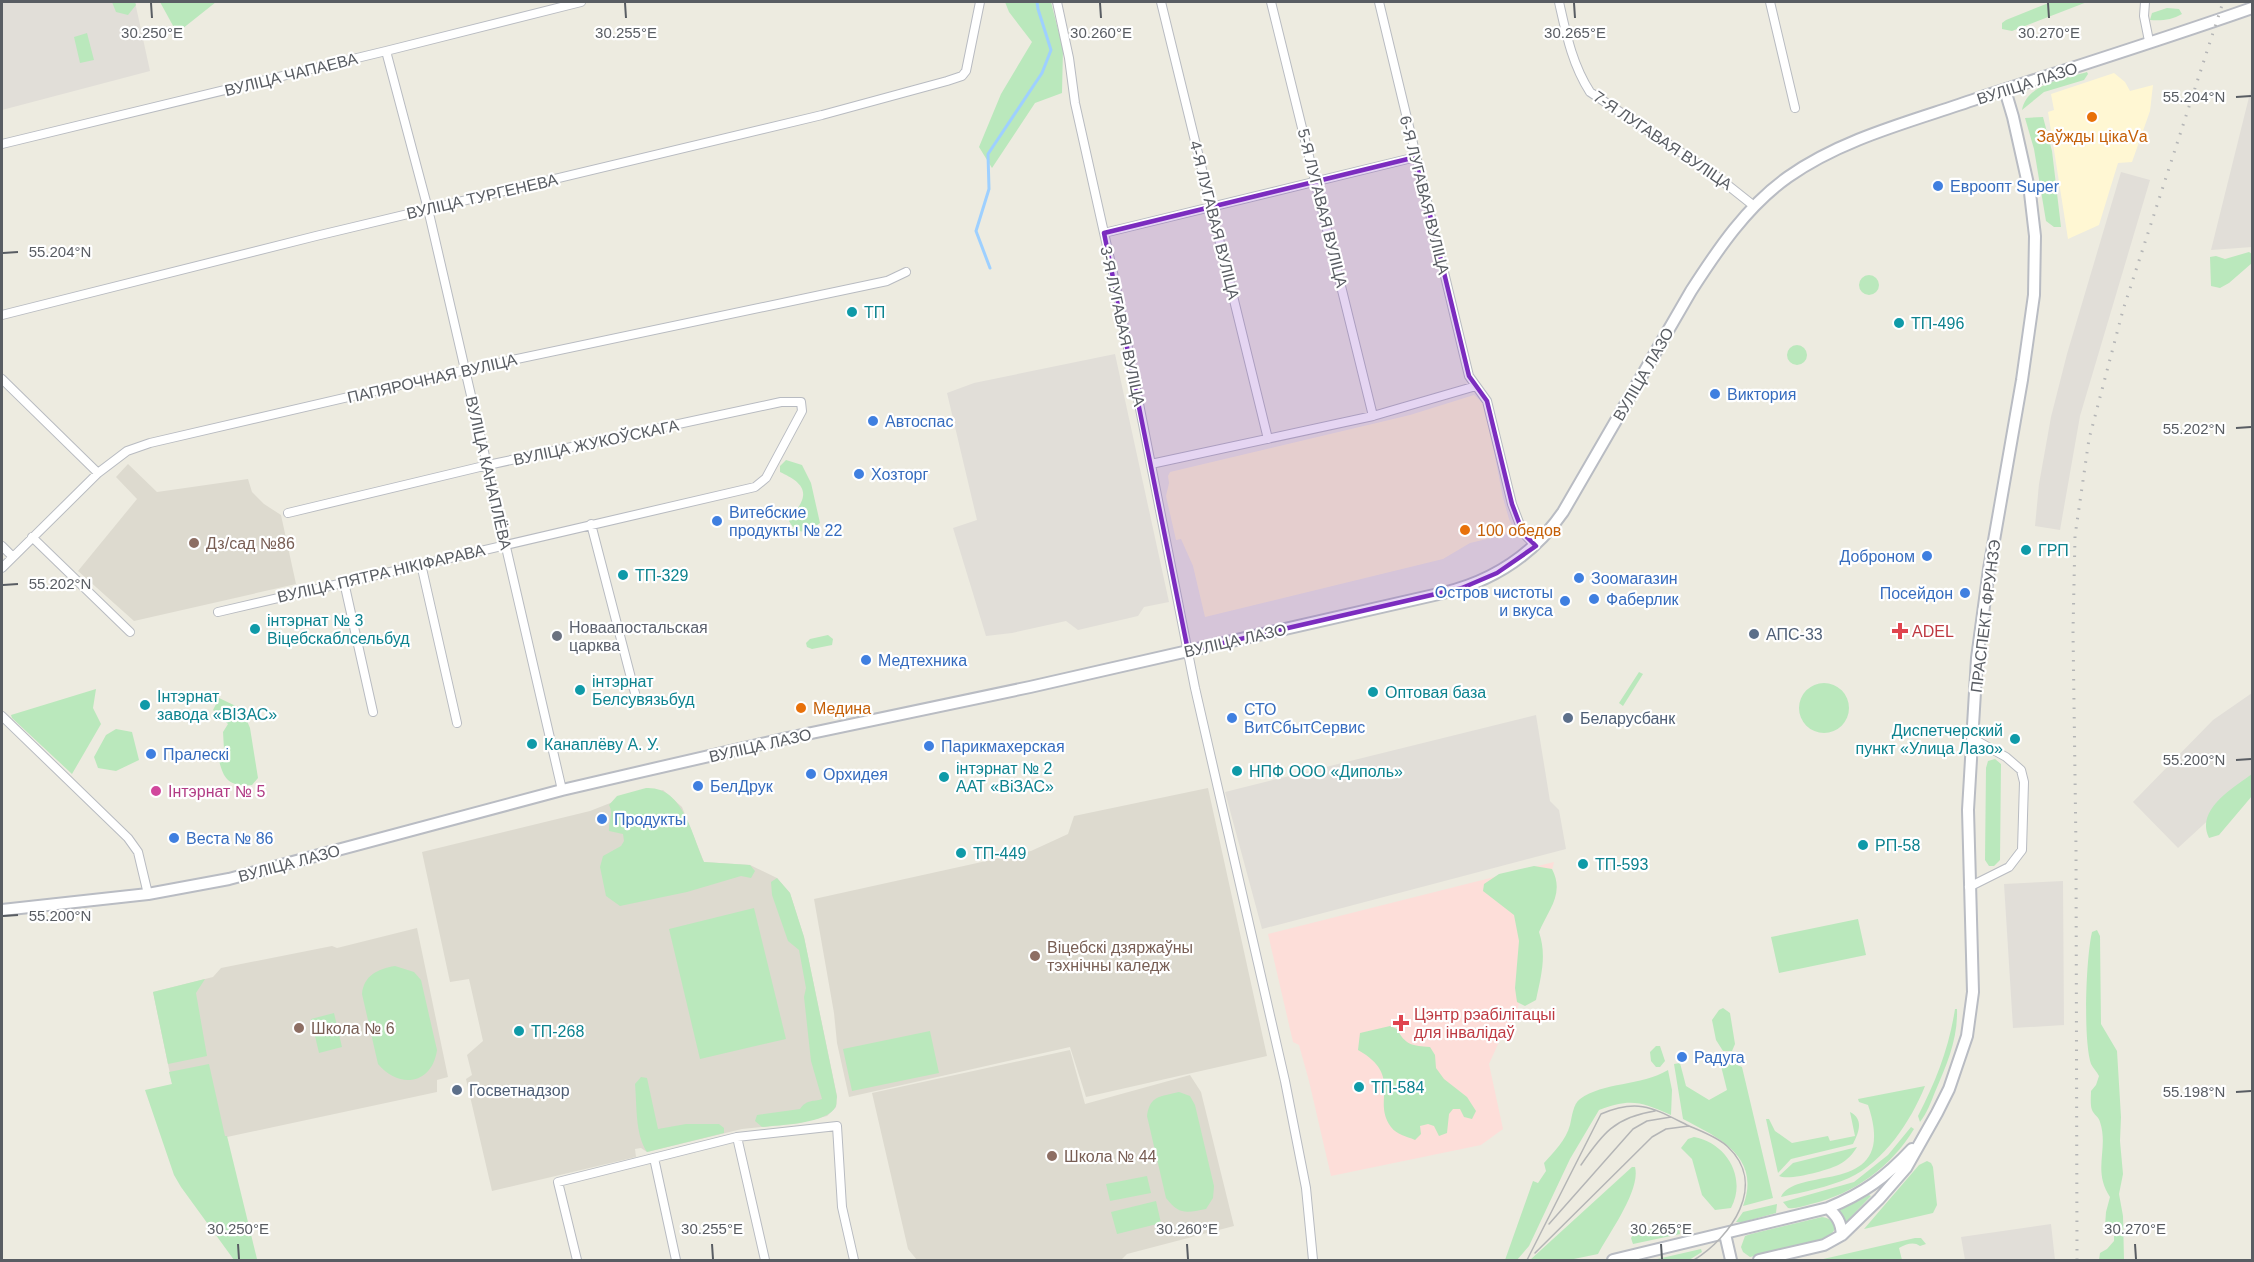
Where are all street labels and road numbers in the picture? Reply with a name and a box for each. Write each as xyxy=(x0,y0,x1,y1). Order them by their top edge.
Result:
street label: ВУЛІЦА ЧАПАЕВА xyxy=(223,50,360,99)
street label: ВУЛІЦА ЛАЗО xyxy=(1975,59,2080,108)
street label: 7-Я ЛУГАВАЯ ВУЛІЦА xyxy=(1590,88,1735,193)
street label: 6-Я ЛУГАВАЯ ВУЛІЦА xyxy=(1397,114,1453,277)
street label: 5-Я ЛУГАВАЯ ВУЛІЦА xyxy=(1295,127,1351,290)
street label: 4-Я ЛУГАВАЯ ВУЛІЦА xyxy=(1187,139,1243,302)
street label: ВУЛІЦА ТУРГЕНЕВА xyxy=(405,171,560,222)
street label: 3-Я ЛУГАВАЯ ВУЛІЦА xyxy=(1097,245,1148,408)
street label: ВУЛІЦА ЛАЗО xyxy=(1610,325,1677,424)
street label: ПАПЯРОЧНАЯ ВУЛІЦА xyxy=(346,351,519,406)
street label: ВУЛІЦА КАНАПЛЁВА xyxy=(463,395,515,552)
street label: ВУЛІЦА ЖУКОЎСКАГА xyxy=(511,415,681,468)
street label: ПРАСПЕКТ ФРУНЗЭ xyxy=(1968,539,2003,694)
street label: ВУЛІЦА ПЯТРА НІКІФАРАВА xyxy=(276,541,487,606)
street label: ВУЛІЦА ЛАЗО xyxy=(1182,620,1288,661)
street label: ВУЛІЦА ЛАЗО xyxy=(707,725,813,766)
street label: ВУЛІЦА ЛАЗО xyxy=(236,842,342,885)

